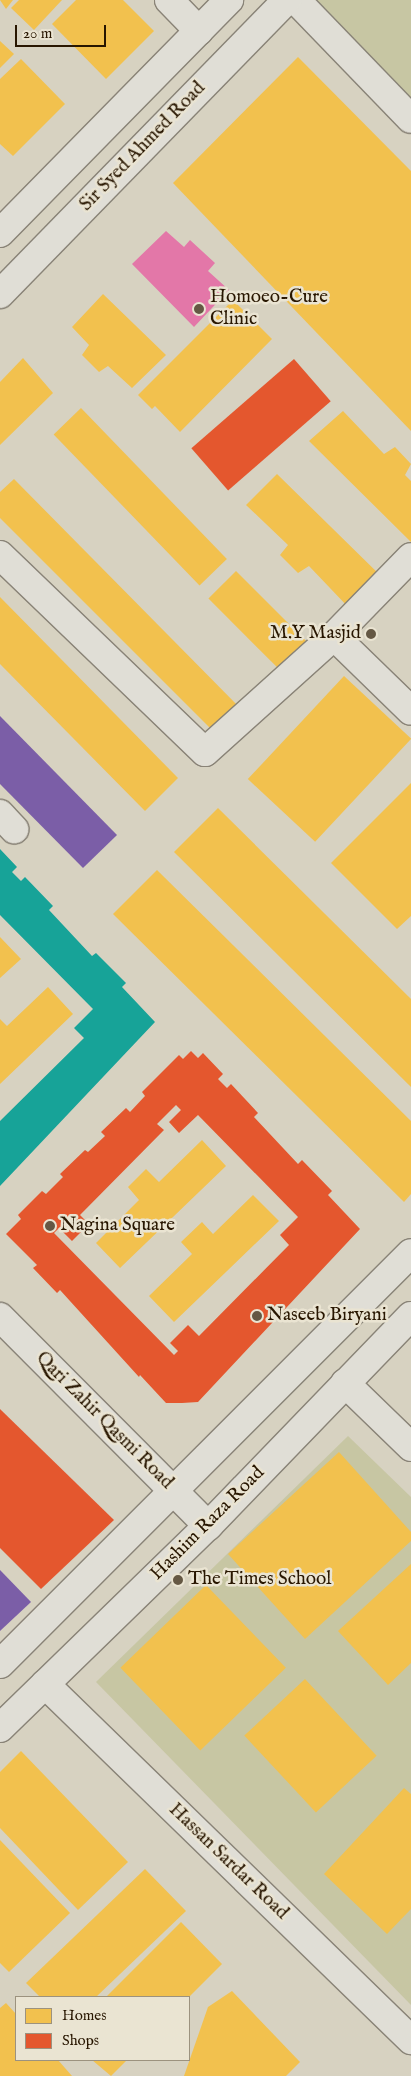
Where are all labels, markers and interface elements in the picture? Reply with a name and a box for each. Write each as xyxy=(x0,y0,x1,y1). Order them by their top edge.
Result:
scale bar xyxy=(18,15,109,47)
text: 20 m xyxy=(23,24,52,43)
street label: Sir Syed Ahmed Road xyxy=(75,78,211,216)
place label: Homoeo-Cure Clinic xyxy=(210,287,328,331)
marker: Homoeo-Cure Clinic xyxy=(192,302,206,316)
place label: M.Y Masjid xyxy=(270,623,361,645)
marker: M.Y Masjid xyxy=(365,628,377,640)
place label: Nagina Square xyxy=(60,1215,175,1237)
marker: Nagina Square xyxy=(44,1220,56,1232)
place label: Naseeb Biryani xyxy=(267,1305,387,1327)
marker: Naseeb Biryani xyxy=(251,1310,263,1322)
street label: Qari Zahir Qasmi Road xyxy=(30,1347,178,1495)
street label: Hashim Raza Road xyxy=(146,1462,270,1586)
place label: The Times School xyxy=(188,1569,331,1591)
marker: The Times School xyxy=(172,1574,184,1586)
street label: Hassan Sardar Road xyxy=(163,1799,293,1925)
legend xyxy=(15,1996,190,2061)
text: Homes xyxy=(62,2006,106,2025)
text: Shops xyxy=(62,2031,99,2050)

